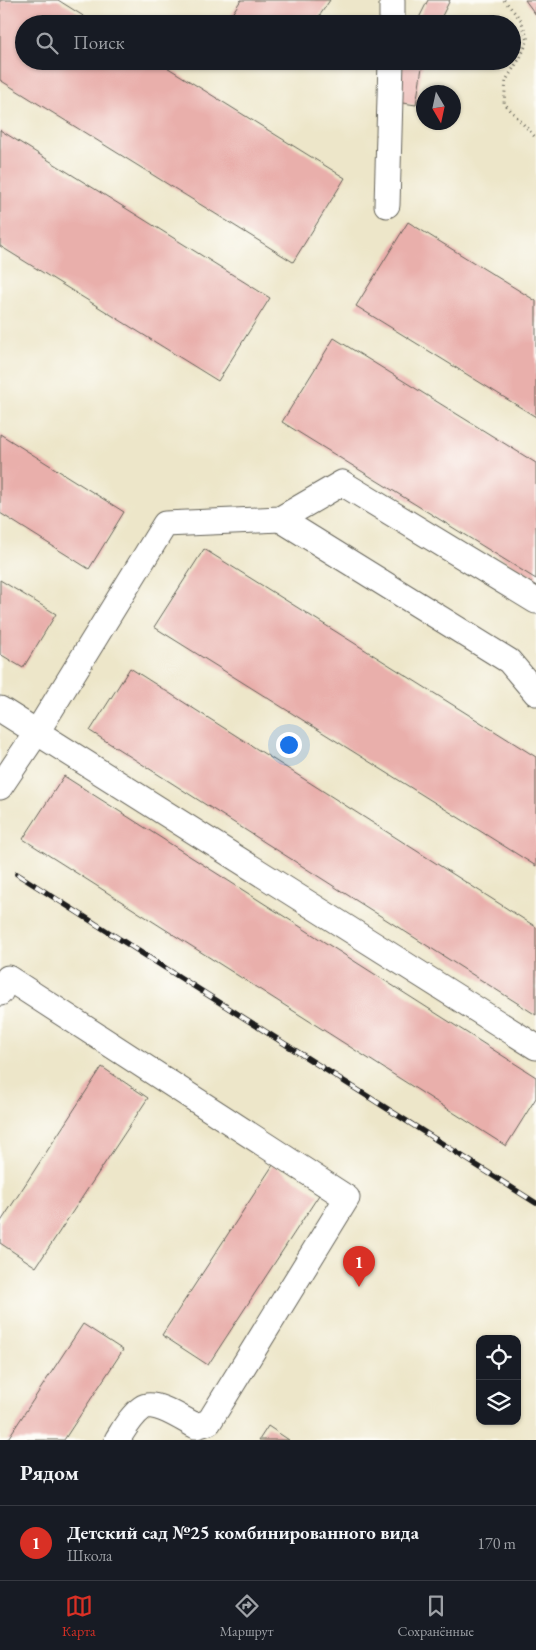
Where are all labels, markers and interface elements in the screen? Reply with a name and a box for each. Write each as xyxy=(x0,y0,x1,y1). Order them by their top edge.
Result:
search box xyxy=(15,15,521,70)
icon: search xyxy=(33,29,61,57)
text: Поиск xyxy=(73,30,125,55)
north arrow xyxy=(416,85,461,130)
your location xyxy=(276,732,302,758)
pin: 1 xyxy=(343,1246,375,1287)
map controls xyxy=(476,1335,521,1425)
button: locate xyxy=(476,1335,521,1380)
button: layers xyxy=(476,1380,521,1425)
text: Рядом xyxy=(20,1459,79,1486)
text: Детский сад №25 комбинированного вида xyxy=(67,1520,419,1545)
text: 1 xyxy=(32,1533,40,1554)
text: 170 m xyxy=(477,1533,516,1554)
text: Школа xyxy=(67,1545,112,1566)
tab: Карта xyxy=(62,1592,96,1640)
tab: Маршрут xyxy=(220,1592,273,1640)
tab: Сохранённые xyxy=(398,1592,474,1640)

